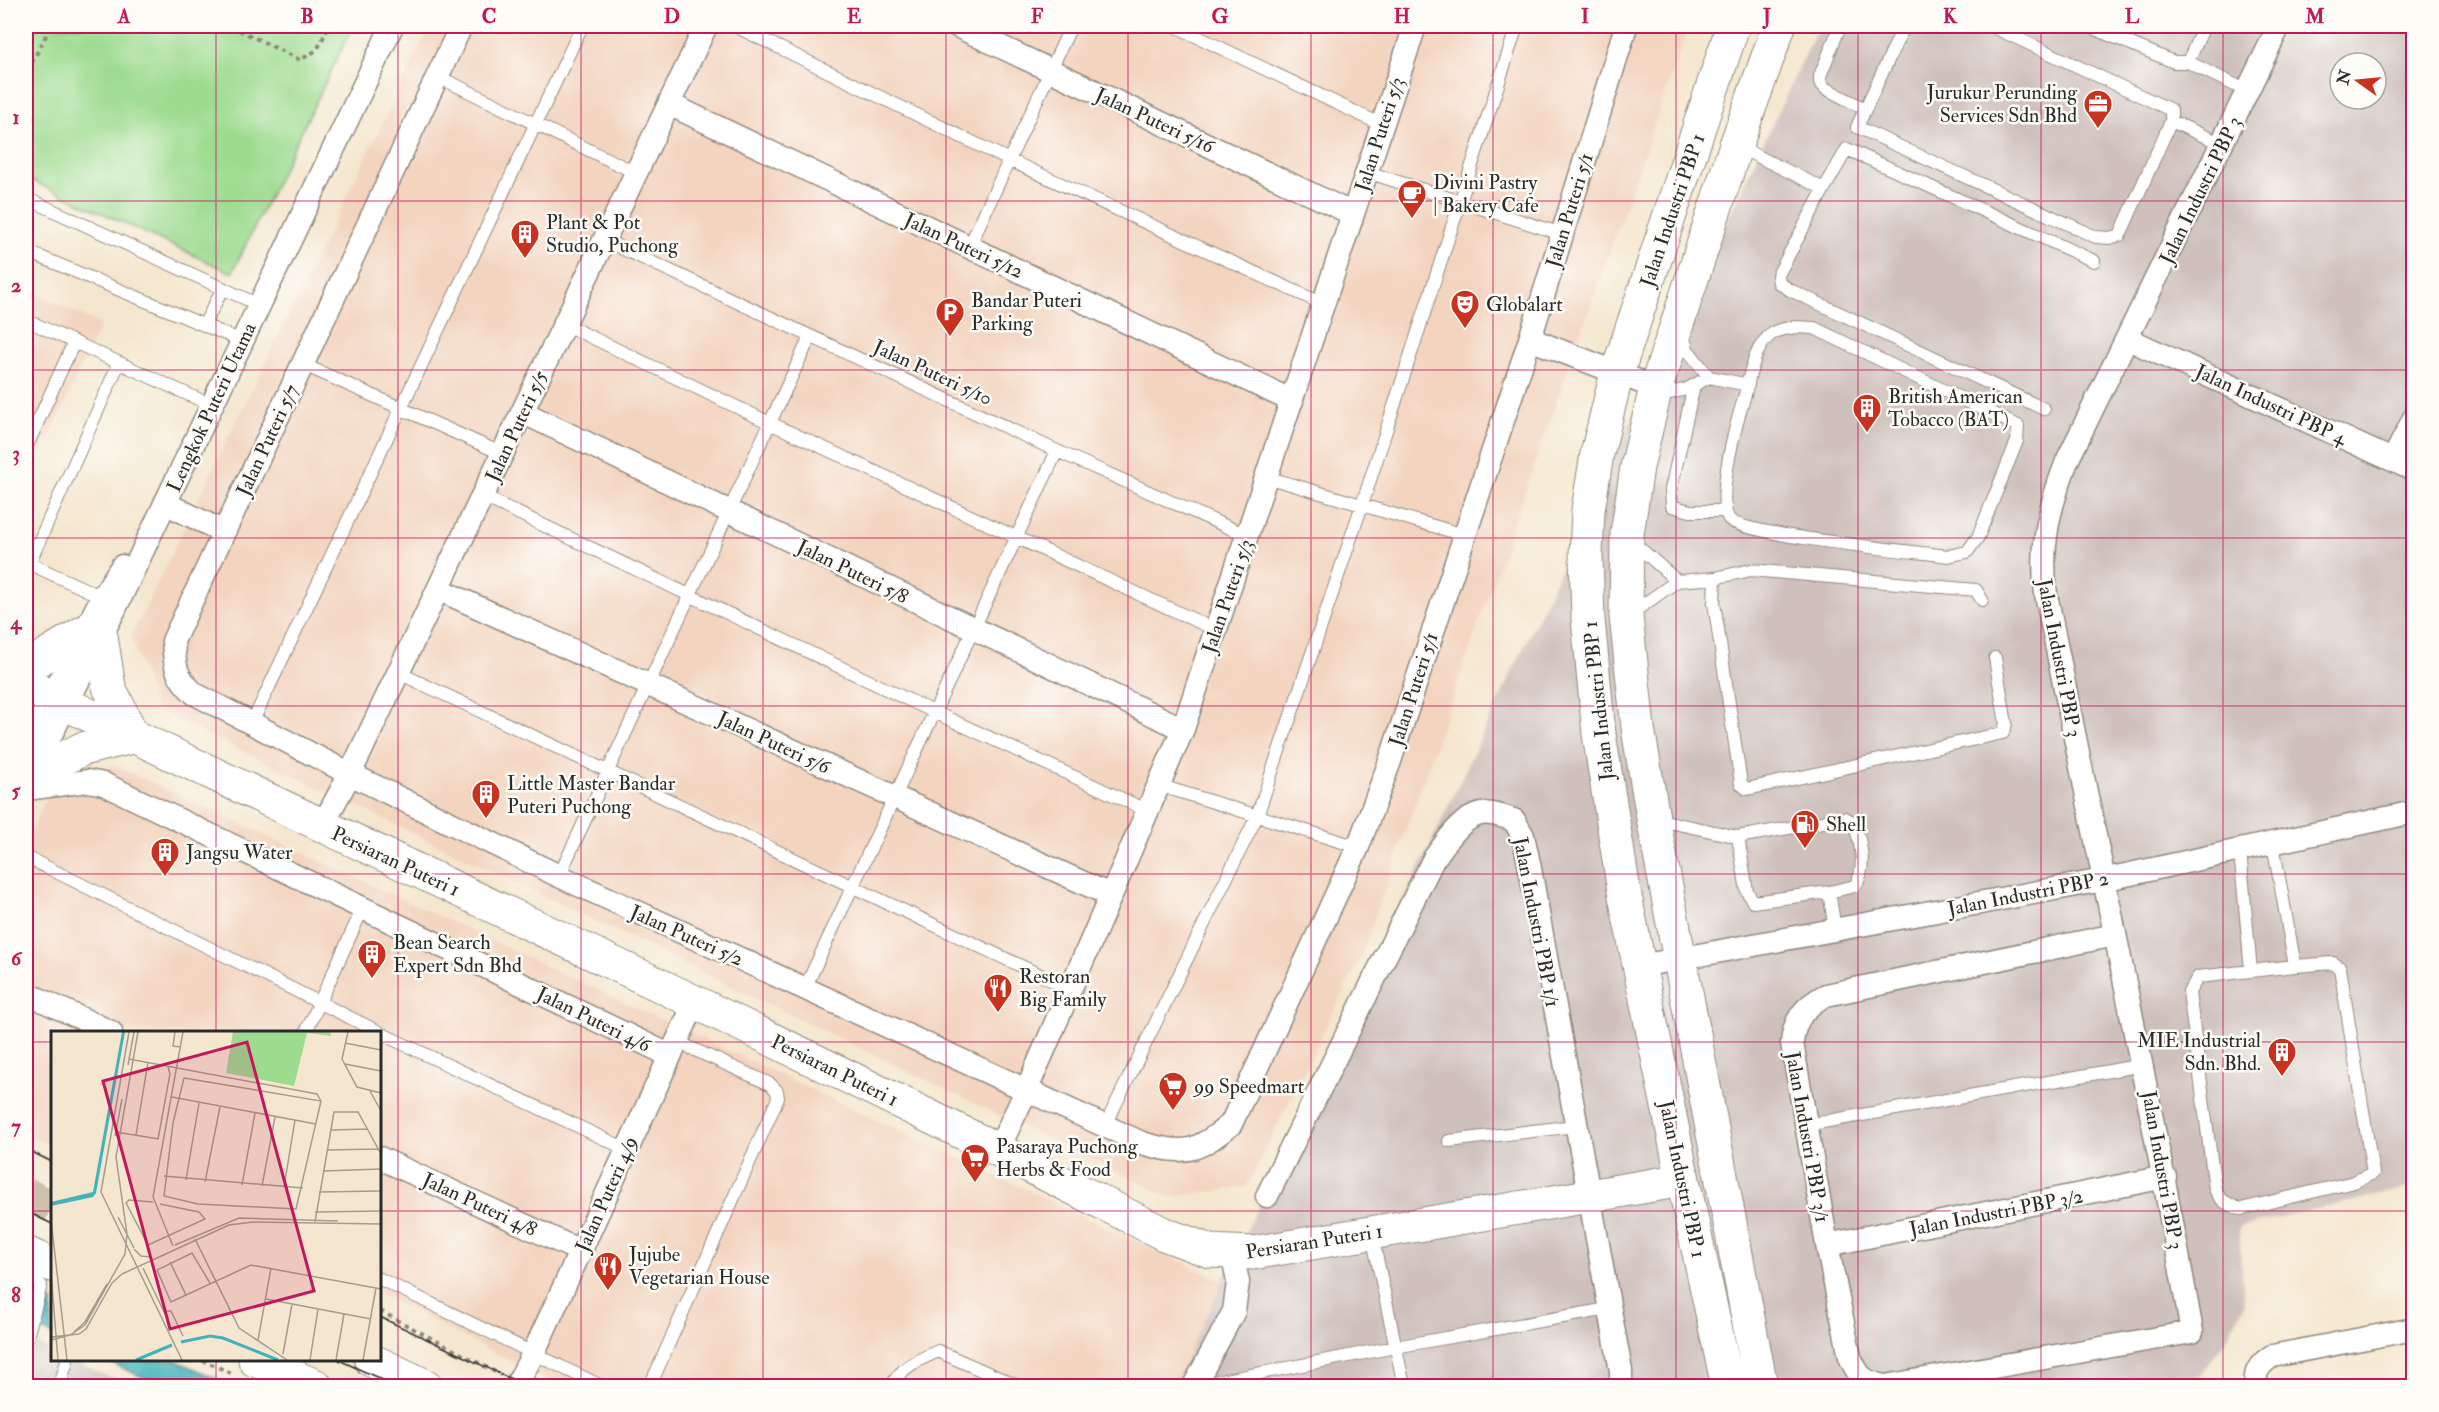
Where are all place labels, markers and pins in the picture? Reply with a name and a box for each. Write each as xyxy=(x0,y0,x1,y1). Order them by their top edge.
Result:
place label: Jurukur Perunding Services Sdn Bhd xyxy=(1926,80,2078,128)
office icon: Jurukur Perunding Services Sdn Bhd xyxy=(2082,88,2114,130)
place label: Divini Pastry | Bakery Cafe xyxy=(1433,170,1539,218)
cafe icon: Divini Pastry | Bakery Cafe xyxy=(1396,178,1428,220)
place label: Plant & Pot Studio, Puchong xyxy=(546,210,679,258)
building icon: Plant & Pot Studio, Puchong xyxy=(509,218,541,260)
place label: Bandar Puteri Parking xyxy=(971,288,1082,336)
theatre icon: Globalart xyxy=(1449,288,1481,330)
place label: Globalart xyxy=(1486,292,1563,317)
parking icon: Bandar Puteri Parking xyxy=(934,296,966,338)
place label: British American Tobacco (BAT) xyxy=(1888,384,2023,432)
building icon: British American Tobacco (BAT) xyxy=(1851,392,1883,434)
place label: Little Master Bandar Puteri Puchong xyxy=(507,771,676,819)
building icon: Little Master Bandar Puteri Puchong xyxy=(470,778,502,820)
fuel station icon: Shell xyxy=(1789,808,1821,850)
place label: Shell xyxy=(1826,812,1866,837)
building icon: Jangsu Water xyxy=(149,836,181,878)
place label: Jangsu Water xyxy=(185,840,293,865)
place label: Bean Search Expert Sdn Bhd xyxy=(393,930,522,979)
building icon: Bean Search Expert Sdn Bhd xyxy=(356,938,388,980)
place label: Restoran Big Family xyxy=(1019,964,1107,1012)
restaurant icon: Restoran Big Family xyxy=(982,972,1014,1014)
place label: MIE Industrial Sdn. Bhd. xyxy=(2137,1028,2261,1076)
building icon: MIE Industrial Sdn. Bhd. xyxy=(2266,1036,2298,1078)
supermarket icon: 99 Speedmart xyxy=(1157,1070,1189,1112)
place label: 99 Speedmart xyxy=(1192,1074,1305,1100)
place label: Pasaraya Puchong Herbs & Food xyxy=(996,1134,1139,1182)
supermarket icon: Pasaraya Puchong Herbs & Food xyxy=(959,1142,991,1184)
place label: Jujube Vegetarian House xyxy=(628,1242,770,1290)
restaurant icon: Jujube Vegetarian House xyxy=(592,1250,624,1292)

